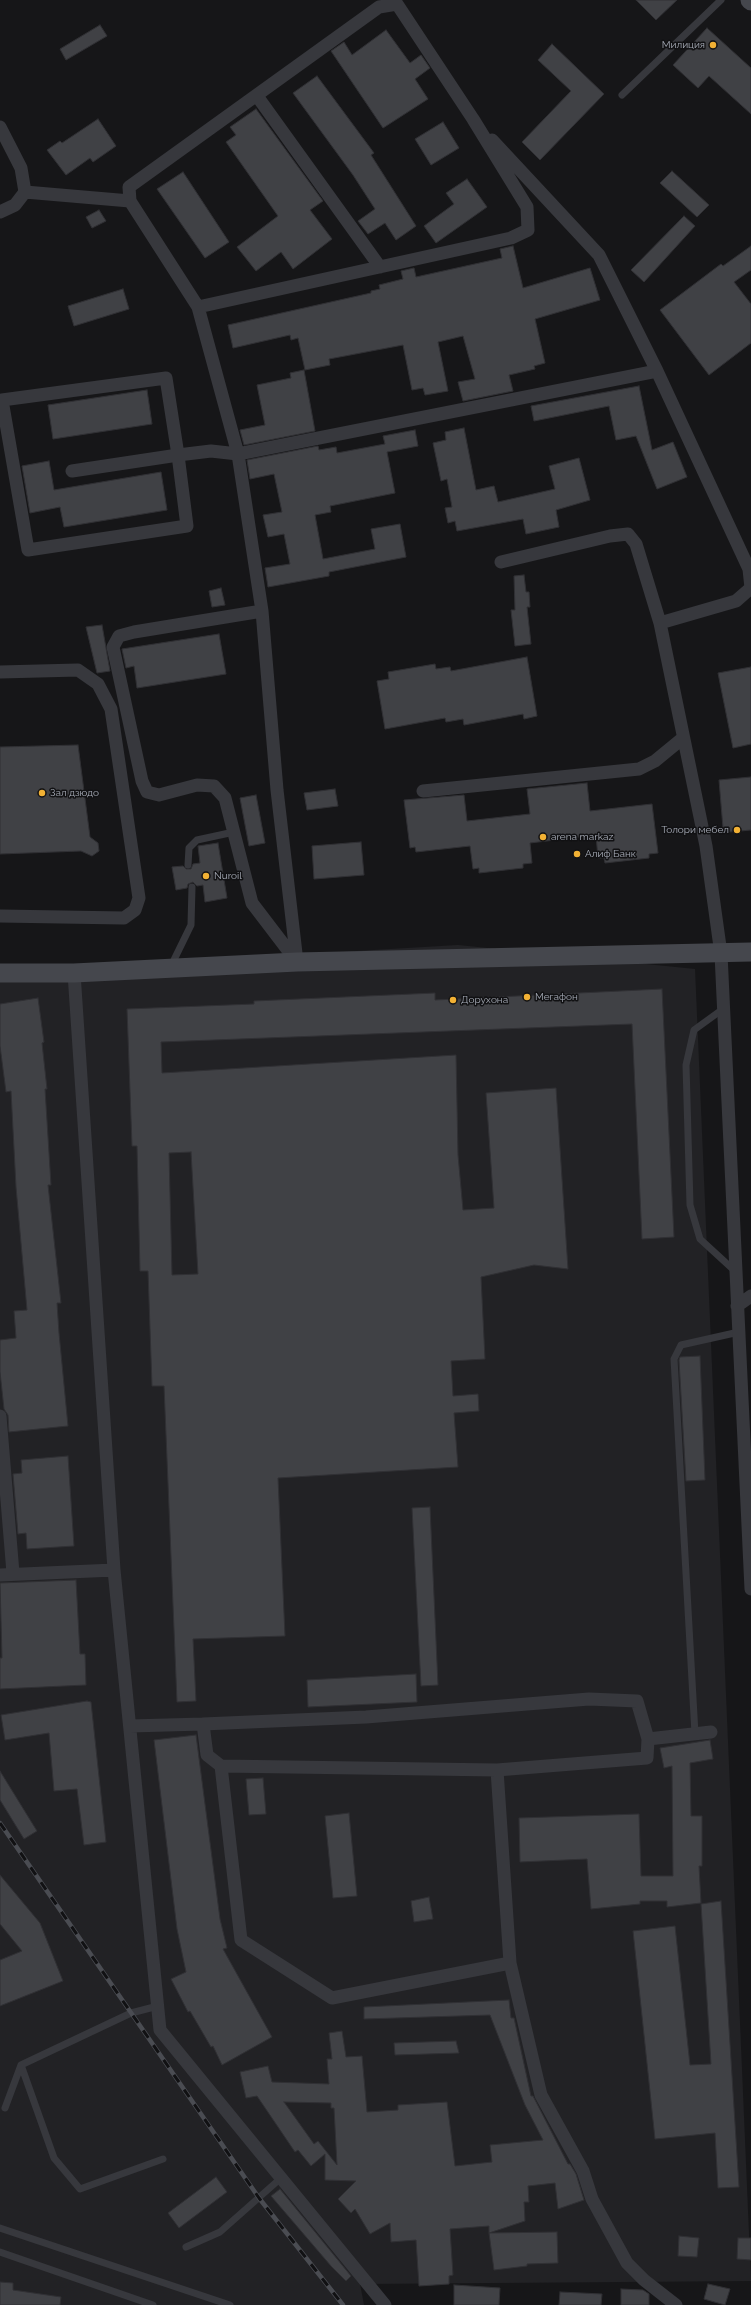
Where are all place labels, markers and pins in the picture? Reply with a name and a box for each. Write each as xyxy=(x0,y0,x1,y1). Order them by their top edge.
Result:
place label: Милиция xyxy=(662,39,705,51)
marker: Милиция xyxy=(708,40,718,50)
place label: Зал дзюдо xyxy=(50,787,99,799)
marker: Зал дзюдо xyxy=(37,788,47,798)
place label: Толори мебел xyxy=(661,824,729,836)
marker: Толори мебел xyxy=(732,825,742,835)
place label: arena markaz xyxy=(551,831,613,843)
marker: arena markaz xyxy=(538,832,548,842)
place label: Алиф Банк xyxy=(585,848,636,860)
marker: Алиф Банк xyxy=(572,849,582,859)
place label: Nuroil xyxy=(214,870,242,882)
marker: Nuroil xyxy=(201,871,211,881)
place label: Мегафон xyxy=(535,991,578,1003)
marker: Мегафон xyxy=(522,992,532,1002)
place label: Дорухона xyxy=(461,994,508,1006)
marker: Дорухона xyxy=(448,995,458,1005)

